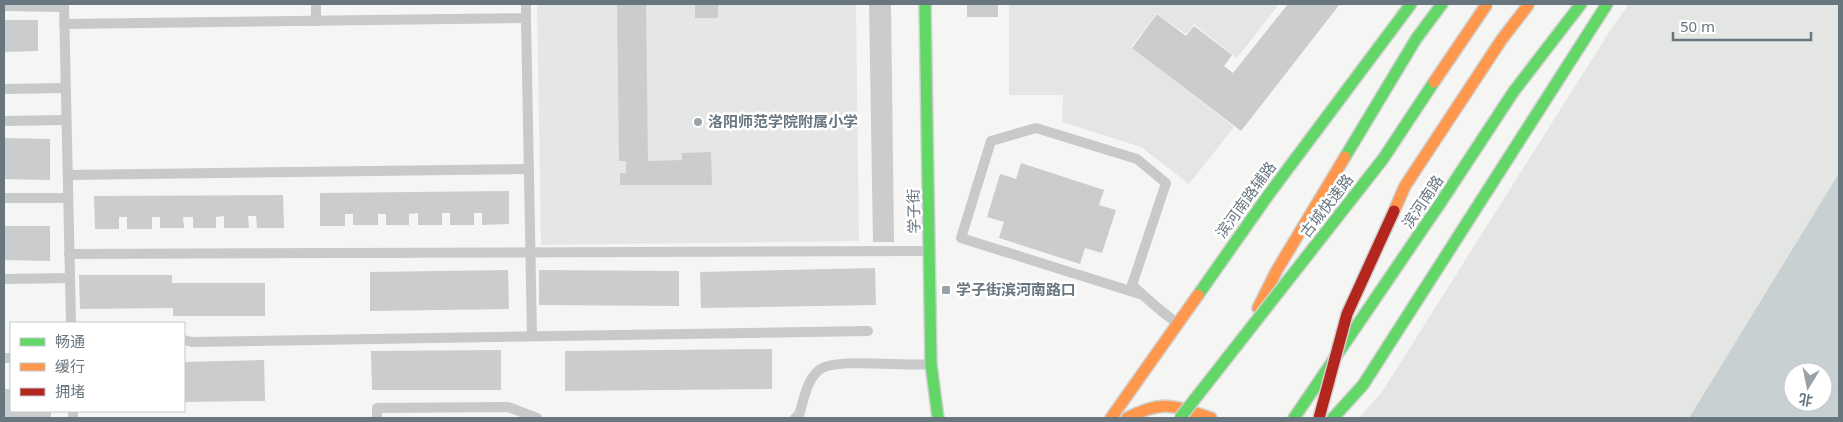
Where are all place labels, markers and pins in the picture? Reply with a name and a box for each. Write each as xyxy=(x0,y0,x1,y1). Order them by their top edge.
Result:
place label: 洛阳师范学院附属小学 xyxy=(708,111,858,131)
marker: 洛阳师范学院附属小学 xyxy=(692,116,704,128)
place label: 学子街滨河南路口 xyxy=(956,279,1076,299)
marker: 学子街滨河南路口 xyxy=(940,284,952,296)

